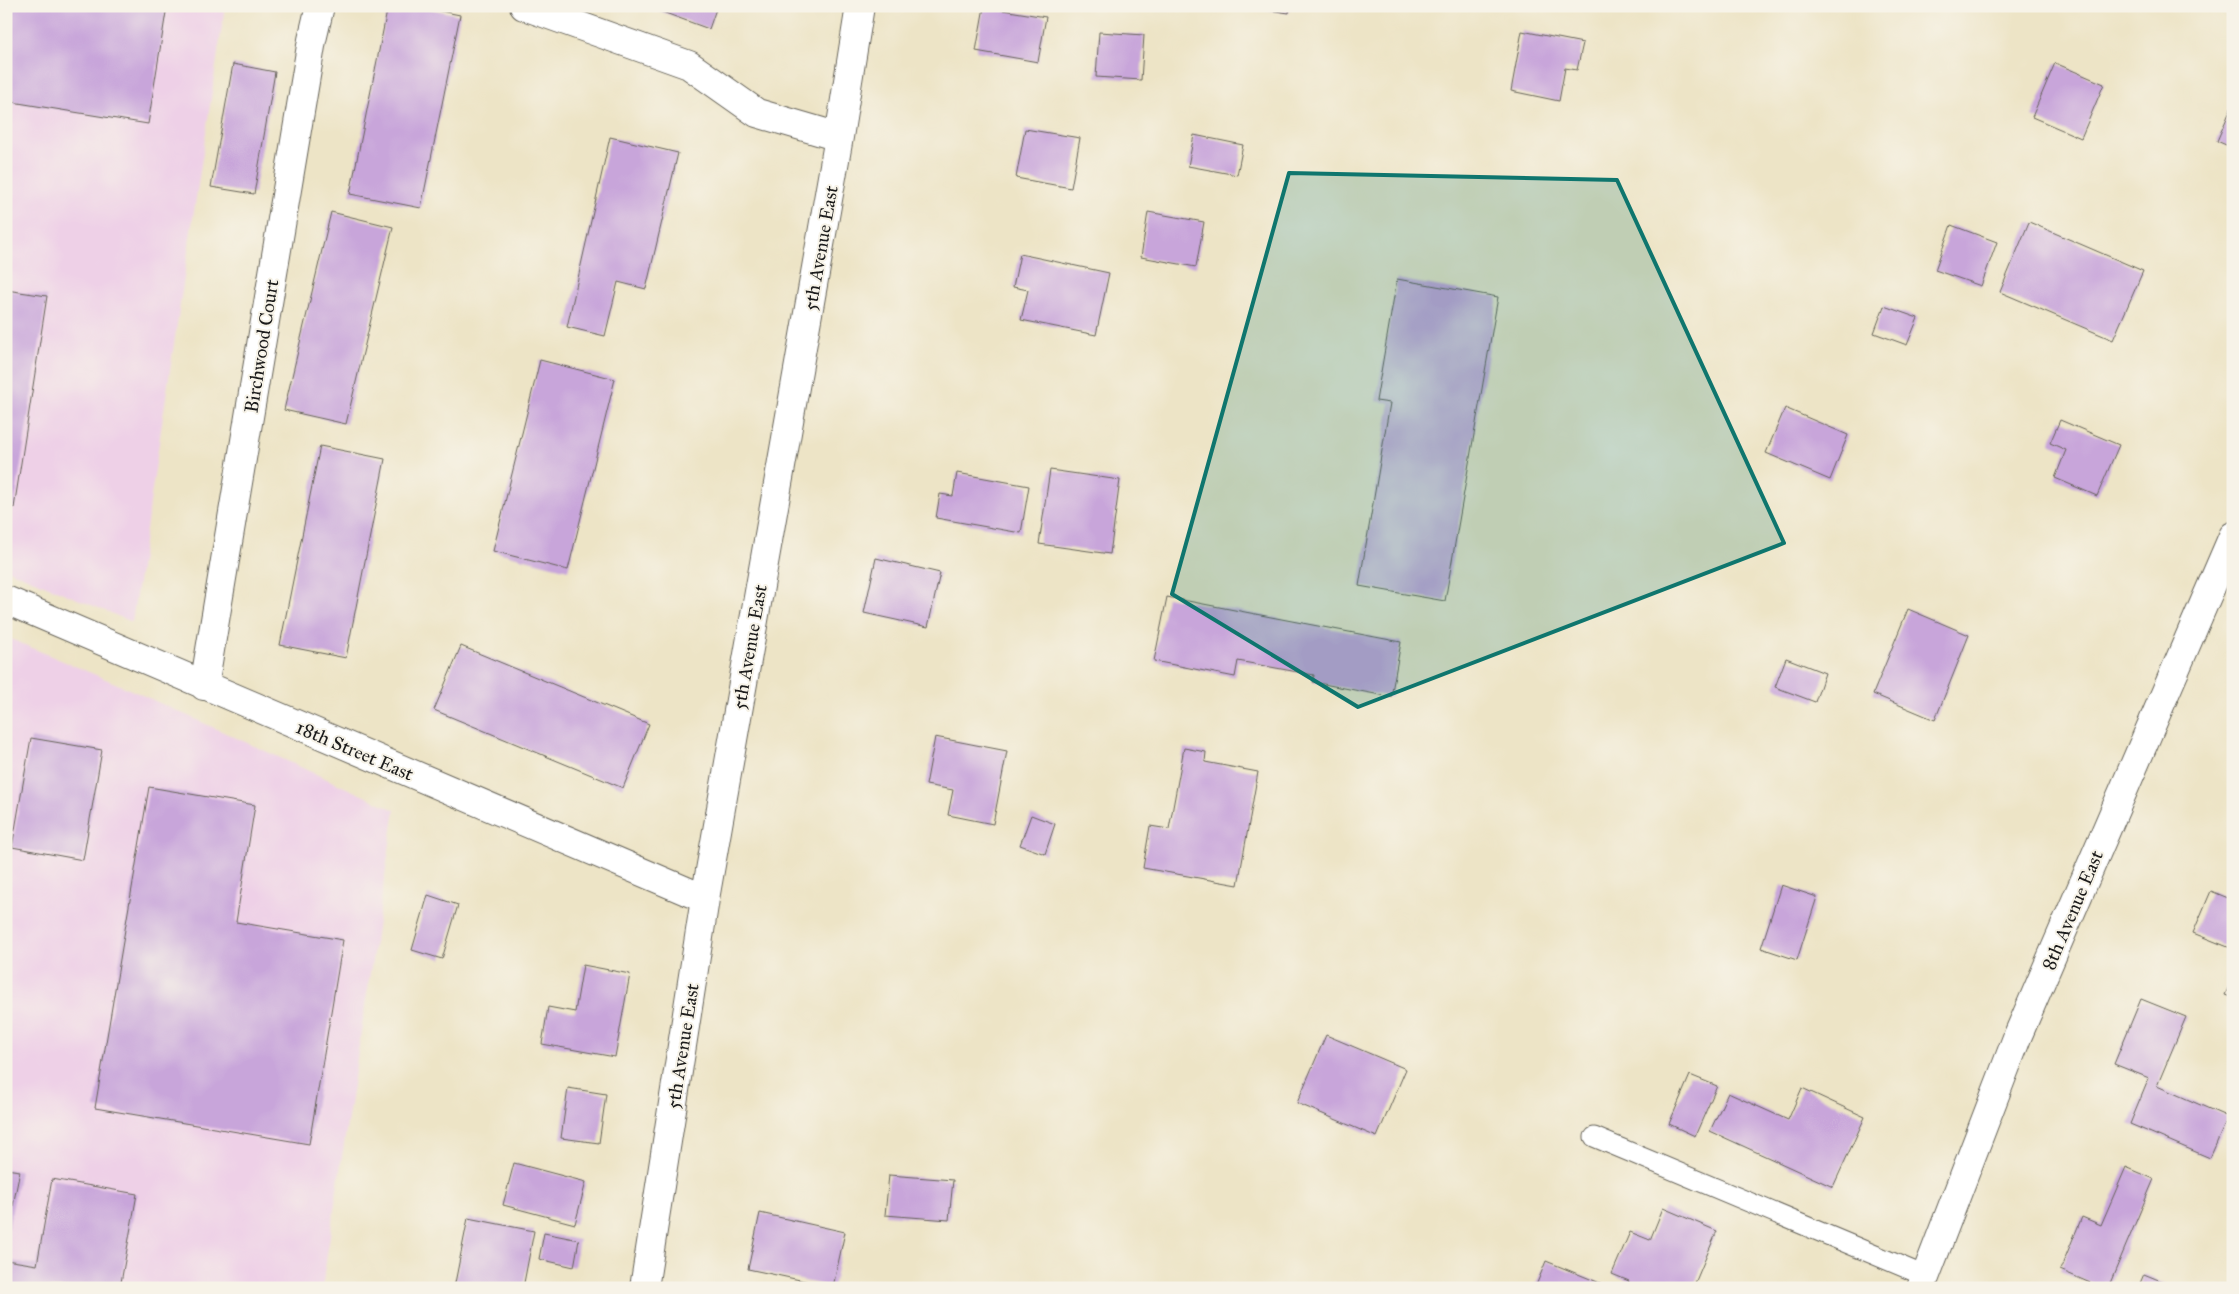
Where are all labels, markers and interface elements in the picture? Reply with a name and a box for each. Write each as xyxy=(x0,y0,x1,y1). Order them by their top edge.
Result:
street label: 5th Avenue East xyxy=(798,183,843,312)
street label: Birchwood Court xyxy=(240,277,283,415)
street label: 5th Avenue East xyxy=(727,582,772,711)
street label: 18th Street East xyxy=(293,715,417,786)
street label: 8th Avenue East xyxy=(2037,847,2108,974)
street label: 5th Avenue East xyxy=(661,981,704,1110)

